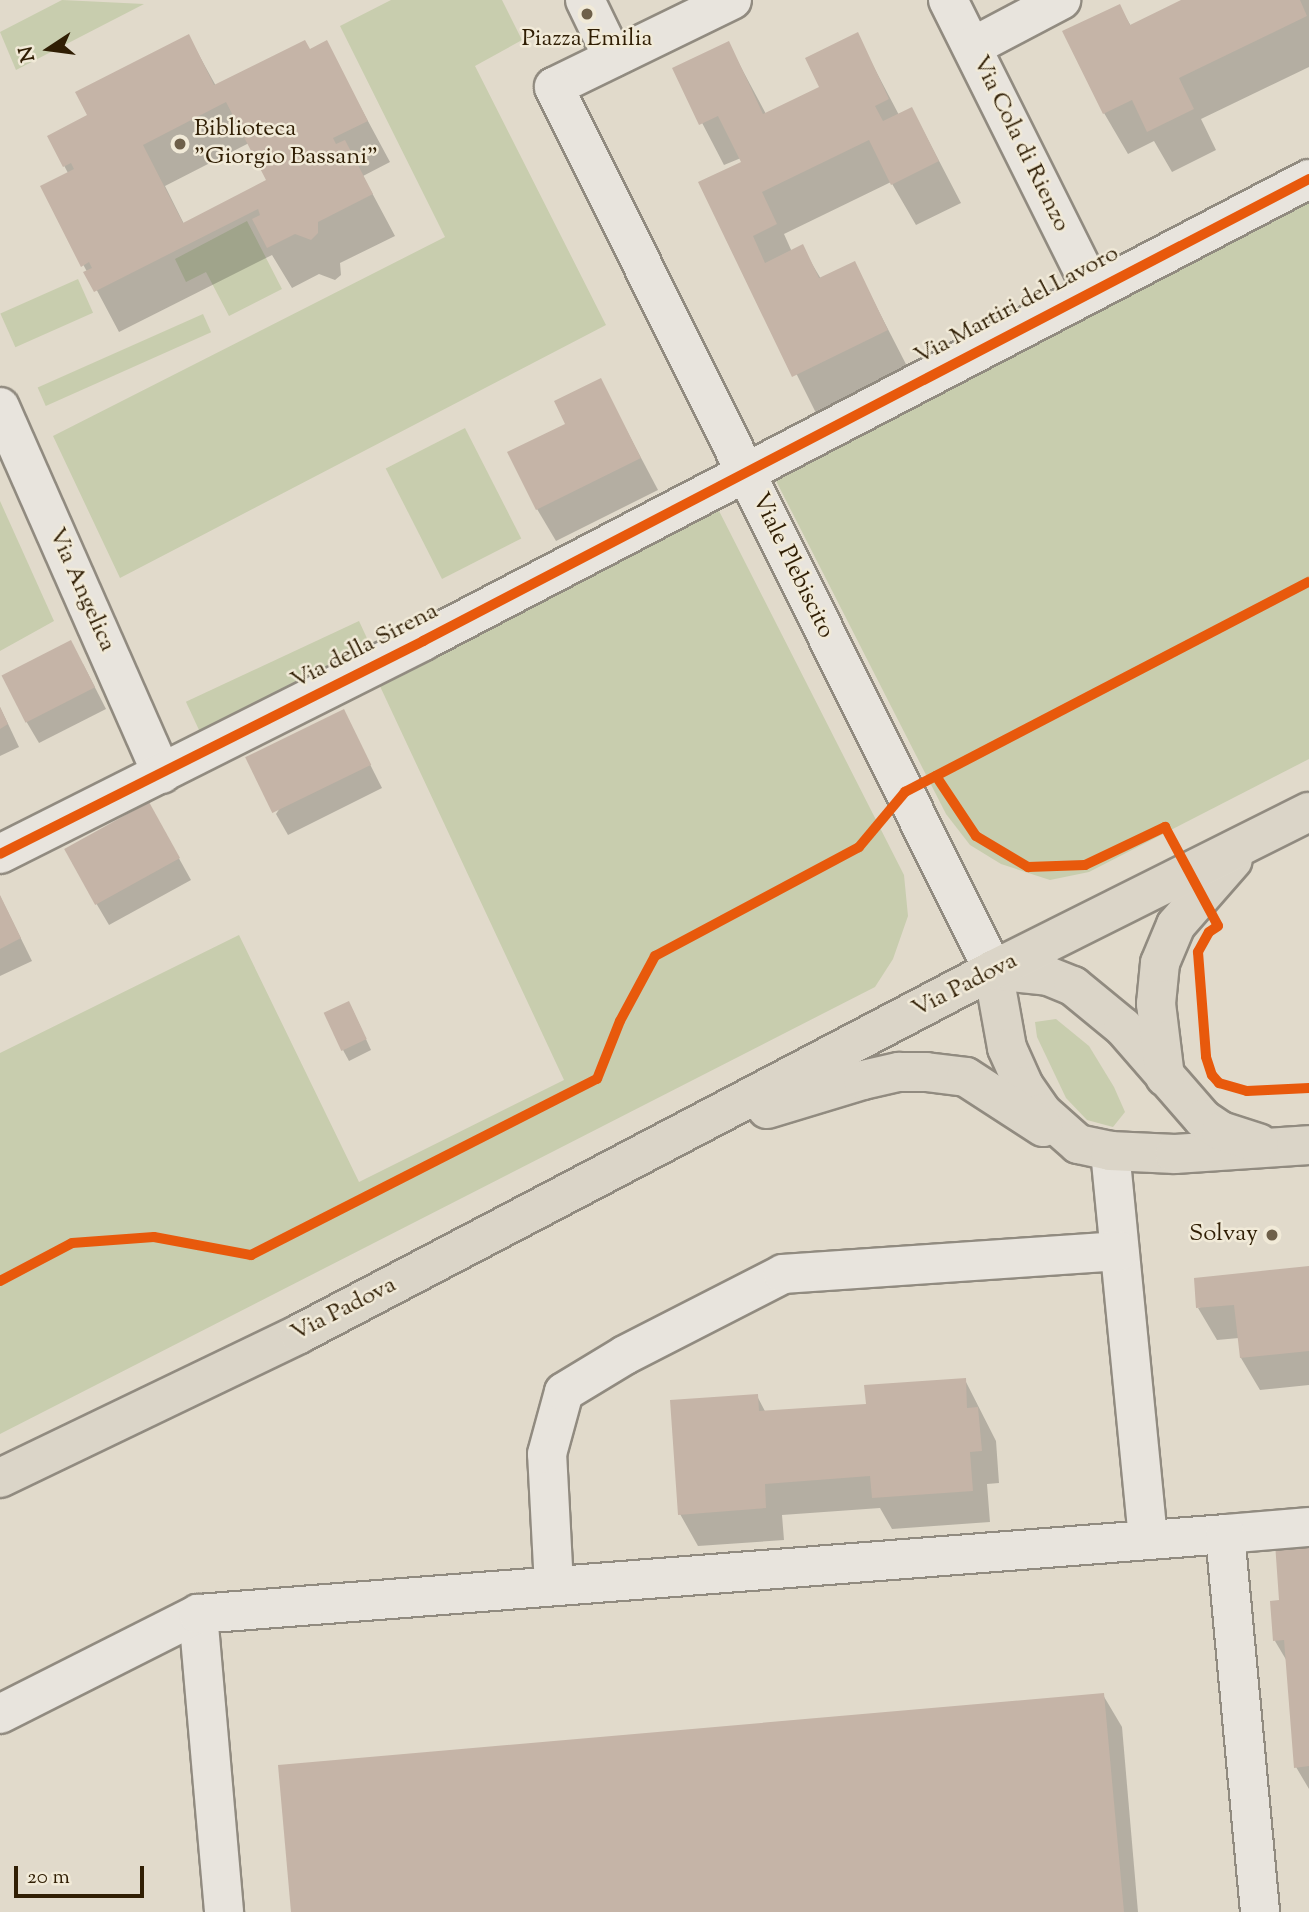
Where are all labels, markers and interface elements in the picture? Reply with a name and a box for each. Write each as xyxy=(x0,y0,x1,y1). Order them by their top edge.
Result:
marker: Piazza Emilia xyxy=(579,6,595,22)
north arrow xyxy=(14,14,84,84)
place label: Piazza Emilia xyxy=(521,26,653,54)
text: N xyxy=(13,43,43,64)
street label: Via Cola di Rienzo xyxy=(965,51,1075,237)
place label: Biblioteca "Giorgio Bassani" xyxy=(194,116,378,172)
marker: Biblioteca "Giorgio Bassani" xyxy=(172,136,188,152)
street label: Via Martiri del Lavoro xyxy=(910,240,1124,372)
street label: Viale Plebiscito xyxy=(744,489,840,643)
street label: Via Angelica xyxy=(41,524,121,656)
street label: Via della Sirena xyxy=(287,598,443,696)
street label: Via Padova xyxy=(908,947,1022,1025)
place label: Solvay xyxy=(1189,1221,1258,1249)
marker: Solvay xyxy=(1264,1227,1280,1243)
street label: Via Padova xyxy=(287,1271,401,1349)
scale bar xyxy=(18,1853,147,1897)
text: 20 m xyxy=(27,1863,70,1893)

